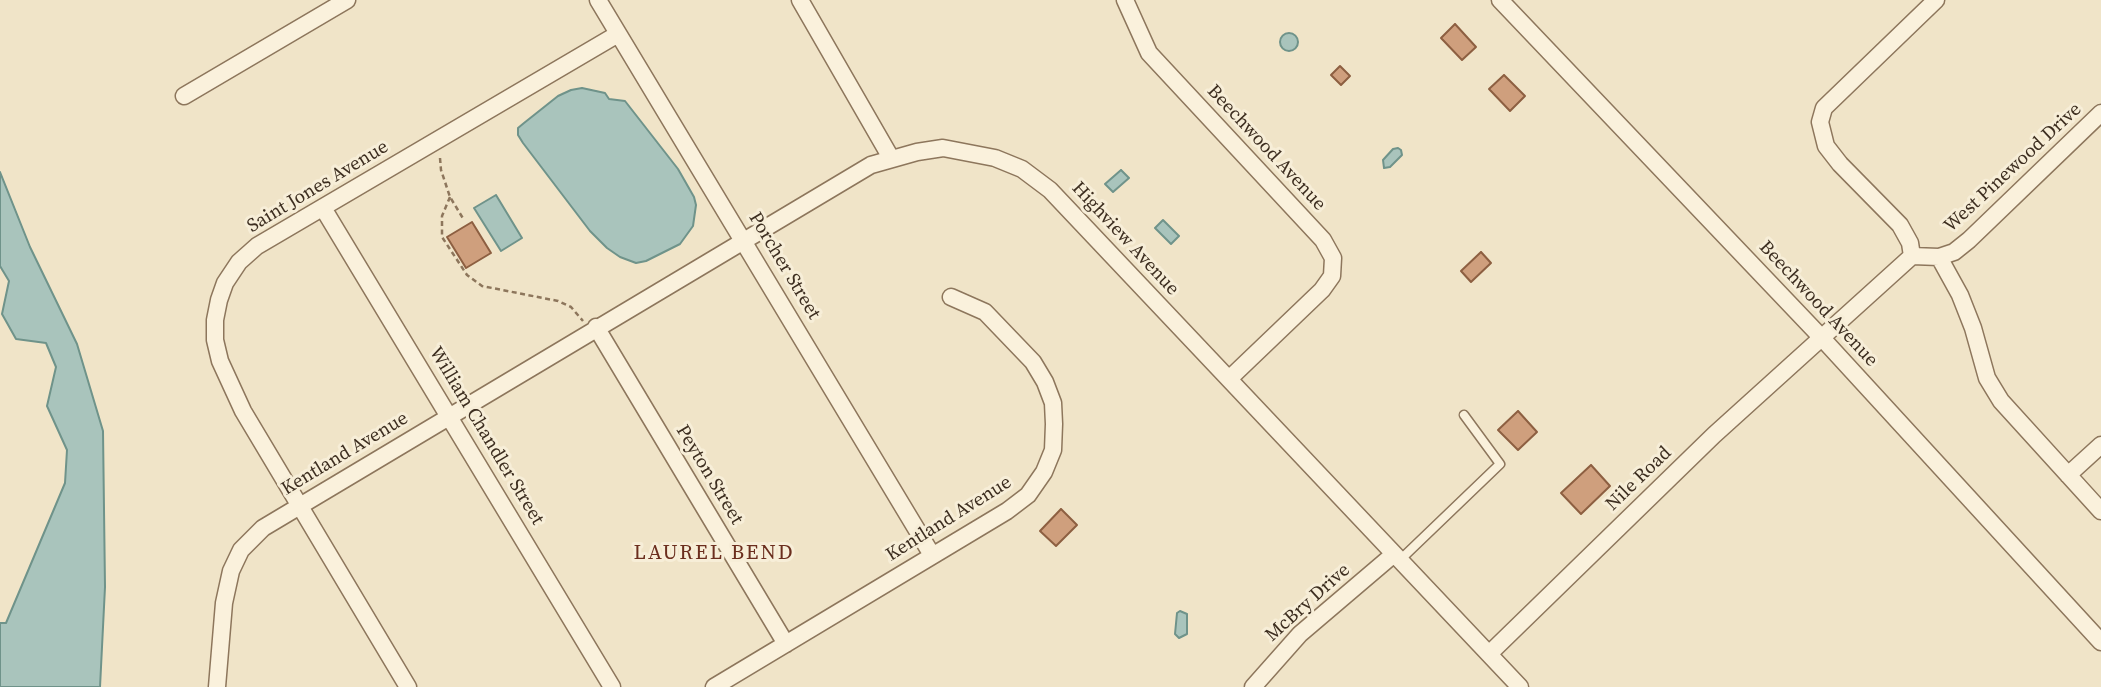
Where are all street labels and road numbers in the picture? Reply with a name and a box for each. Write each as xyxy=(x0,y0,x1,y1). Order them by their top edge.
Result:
street label: Beechwood Avenue xyxy=(1202,80,1330,216)
street label: West Pinewood Drive xyxy=(1940,98,2086,238)
street label: Saint Jones Avenue xyxy=(243,136,393,238)
street label: Highview Avenue xyxy=(1066,177,1184,301)
street label: Porcher Street xyxy=(743,208,825,324)
street label: Beechwood Avenue xyxy=(1754,236,1882,372)
street label: William Chandler Street xyxy=(424,343,548,529)
street label: Kentland Avenue xyxy=(278,407,412,501)
street label: Peyton Street xyxy=(670,421,748,529)
street label: Nile Road xyxy=(1601,442,1677,516)
street label: Kentland Avenue xyxy=(882,471,1016,567)
street label: McBry Drive xyxy=(1261,559,1355,647)

